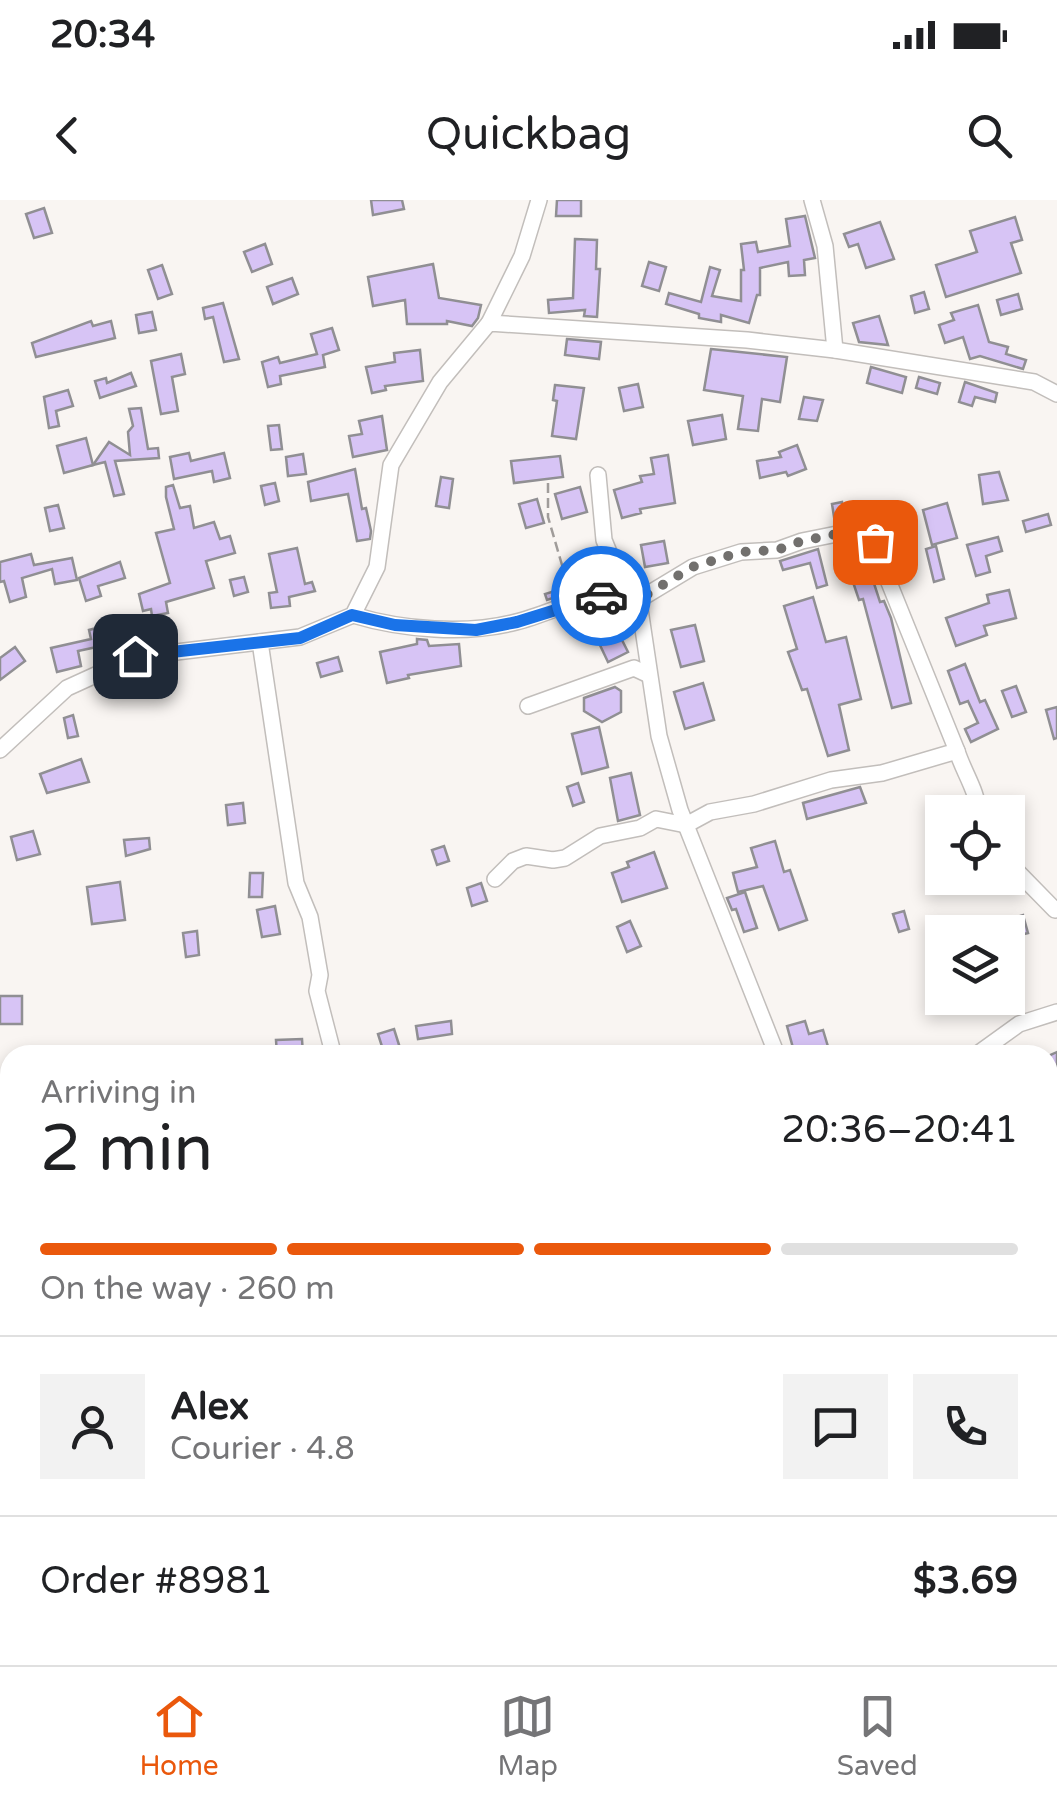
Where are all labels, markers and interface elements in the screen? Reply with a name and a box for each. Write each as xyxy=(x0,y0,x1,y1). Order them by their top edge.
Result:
text: 20:34 xyxy=(50,12,155,58)
icon: back xyxy=(40,108,95,163)
text: Quickbag xyxy=(426,108,631,162)
icon: search xyxy=(962,108,1017,163)
pin xyxy=(833,500,918,585)
icon: bag xyxy=(848,515,903,570)
courier xyxy=(551,546,651,646)
icon: car xyxy=(574,569,629,624)
pin xyxy=(93,614,178,699)
icon: home xyxy=(108,629,163,684)
map controls xyxy=(925,795,1025,1015)
button: locate xyxy=(925,795,1025,895)
button: layers xyxy=(925,915,1025,1015)
text: Arriving in xyxy=(40,1074,197,1112)
text: 20:36–20:41 xyxy=(781,1107,1018,1153)
text: 2 min xyxy=(40,1110,213,1189)
text: On the way · 260 m xyxy=(40,1270,335,1308)
button: person xyxy=(40,1374,145,1479)
button: chat xyxy=(783,1374,888,1479)
button: phone xyxy=(913,1374,1018,1479)
text: Alex xyxy=(170,1384,249,1430)
text: Courier · 4.8 xyxy=(170,1430,355,1468)
text: Order #8981 xyxy=(40,1558,273,1604)
text: $3.69 xyxy=(913,1558,1018,1604)
tab: Home xyxy=(139,1689,219,1783)
tab: Map xyxy=(497,1689,558,1783)
tab: Saved xyxy=(837,1689,918,1783)

